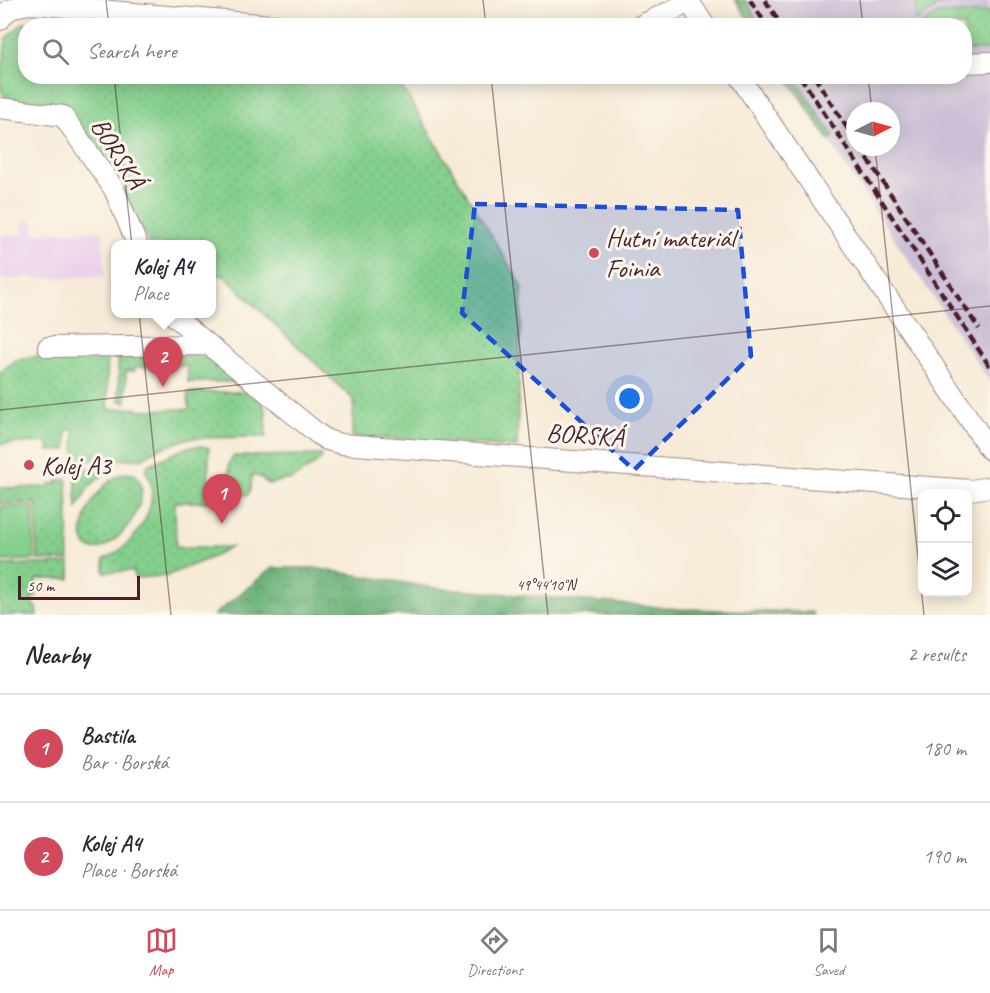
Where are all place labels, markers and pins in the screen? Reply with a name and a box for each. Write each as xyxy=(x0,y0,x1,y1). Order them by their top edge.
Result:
place label: Hutní materiál Foinia xyxy=(606,222,739,285)
marker: Hutní materiál Foinia xyxy=(587,246,601,260)
pin: 2 xyxy=(144,338,182,387)
place label: Kolej A3 xyxy=(41,449,113,482)
marker: Kolej A3 xyxy=(22,458,36,472)
pin: 1 xyxy=(202,474,242,524)

